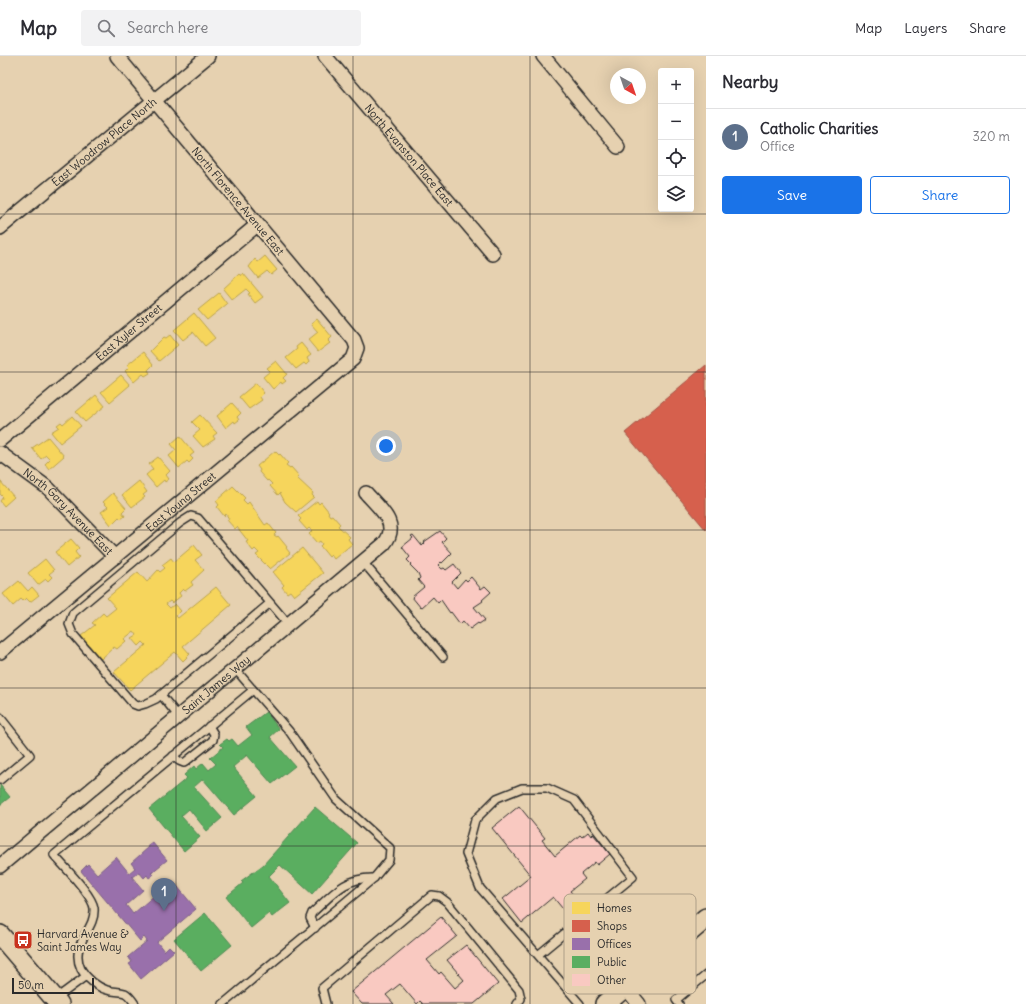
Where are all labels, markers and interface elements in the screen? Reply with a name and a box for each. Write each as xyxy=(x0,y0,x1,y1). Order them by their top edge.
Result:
search box xyxy=(81,10,361,46)
text: Map xyxy=(20,16,57,40)
icon: search xyxy=(95,17,117,39)
text: Search here xyxy=(127,18,208,37)
text: Map xyxy=(855,19,882,37)
text: Layers xyxy=(904,19,947,37)
text: Share xyxy=(969,19,1006,37)
north arrow xyxy=(610,68,646,104)
map controls xyxy=(658,68,694,212)
button: + xyxy=(658,68,694,104)
text: Nearby xyxy=(722,71,778,93)
street label: East Woodrow Place North xyxy=(49,95,159,189)
street label: North Evanston Place East xyxy=(362,101,457,209)
button: − xyxy=(658,104,694,140)
text: Catholic Charities xyxy=(760,119,878,138)
text: 1 xyxy=(732,128,738,145)
text: 320 m xyxy=(972,128,1010,145)
text: Office xyxy=(760,138,795,155)
button: locate xyxy=(658,140,694,176)
street label: North Florence Avenue East xyxy=(189,144,288,258)
button: layers xyxy=(658,176,694,212)
button: Save xyxy=(722,176,862,214)
button: Share xyxy=(870,176,1010,214)
street label: East Xyler Street xyxy=(93,300,165,364)
your location xyxy=(376,436,396,456)
street label: North Gary Avenue East xyxy=(20,465,116,558)
street label: East Young Street xyxy=(143,469,219,535)
street label: Saint James Way xyxy=(179,652,253,717)
pin: 1 xyxy=(151,878,177,911)
legend xyxy=(564,894,696,994)
text: Homes xyxy=(597,901,632,915)
text: Shops xyxy=(597,919,627,933)
place label: Harvard Avenue & Saint James Way xyxy=(37,927,129,954)
bus stop icon: Harvard Avenue & Saint James Way xyxy=(12,929,34,951)
text: Offices xyxy=(597,937,632,951)
text: Public xyxy=(597,955,627,969)
text: Other xyxy=(597,973,626,987)
scale bar xyxy=(12,976,94,995)
text: 50 m xyxy=(18,978,44,992)

